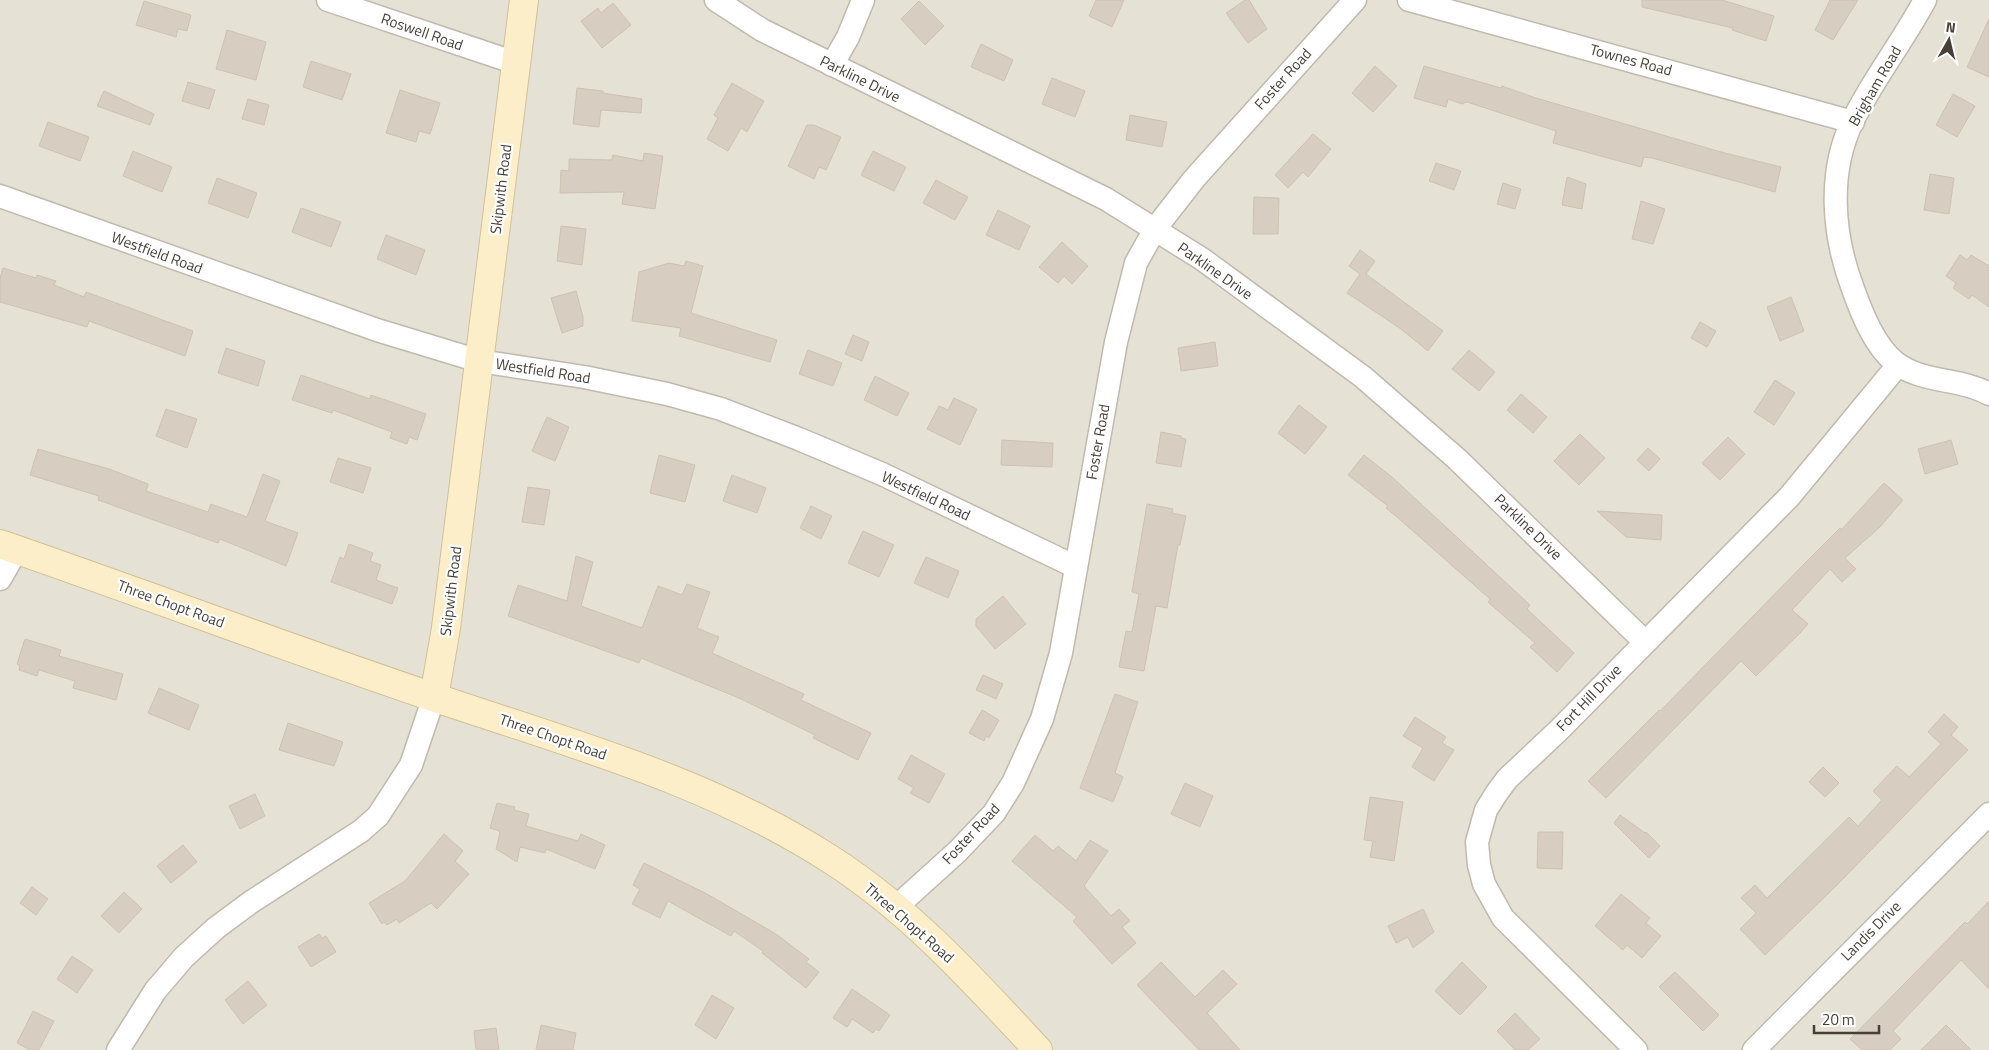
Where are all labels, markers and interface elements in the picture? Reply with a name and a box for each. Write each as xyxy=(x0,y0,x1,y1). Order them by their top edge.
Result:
street label: Roswell Road xyxy=(378,7,466,56)
north arrow xyxy=(1924,15,1974,65)
text: N xyxy=(1945,16,1957,38)
street label: Townes Road xyxy=(1587,38,1675,82)
street label: Brigham Road xyxy=(1842,41,1907,130)
street label: Foster Road xyxy=(1249,43,1317,115)
street label: Parkline Drive xyxy=(816,49,904,108)
street label: Skipwith Road xyxy=(484,143,517,235)
street label: Westfield Road xyxy=(108,225,206,280)
street label: Parkline Drive xyxy=(1173,236,1258,305)
street label: Westfield Road xyxy=(494,352,592,389)
street label: Foster Road xyxy=(1080,402,1115,481)
street label: Westfield Road xyxy=(878,465,974,526)
street label: Parkline Drive xyxy=(1489,488,1568,565)
street label: Skipwith Road xyxy=(434,545,467,637)
street label: Three Chopt Road xyxy=(114,573,228,634)
street label: Fort Hill Drive xyxy=(1551,659,1627,736)
street label: Three Chopt Road xyxy=(496,707,610,766)
street label: Foster Road xyxy=(936,798,1005,869)
street label: Three Chopt Road xyxy=(859,877,959,968)
street label: Landis Drive xyxy=(1835,895,1906,966)
scale bar xyxy=(1814,1002,1879,1034)
text: 20 m xyxy=(1822,1008,1855,1031)

